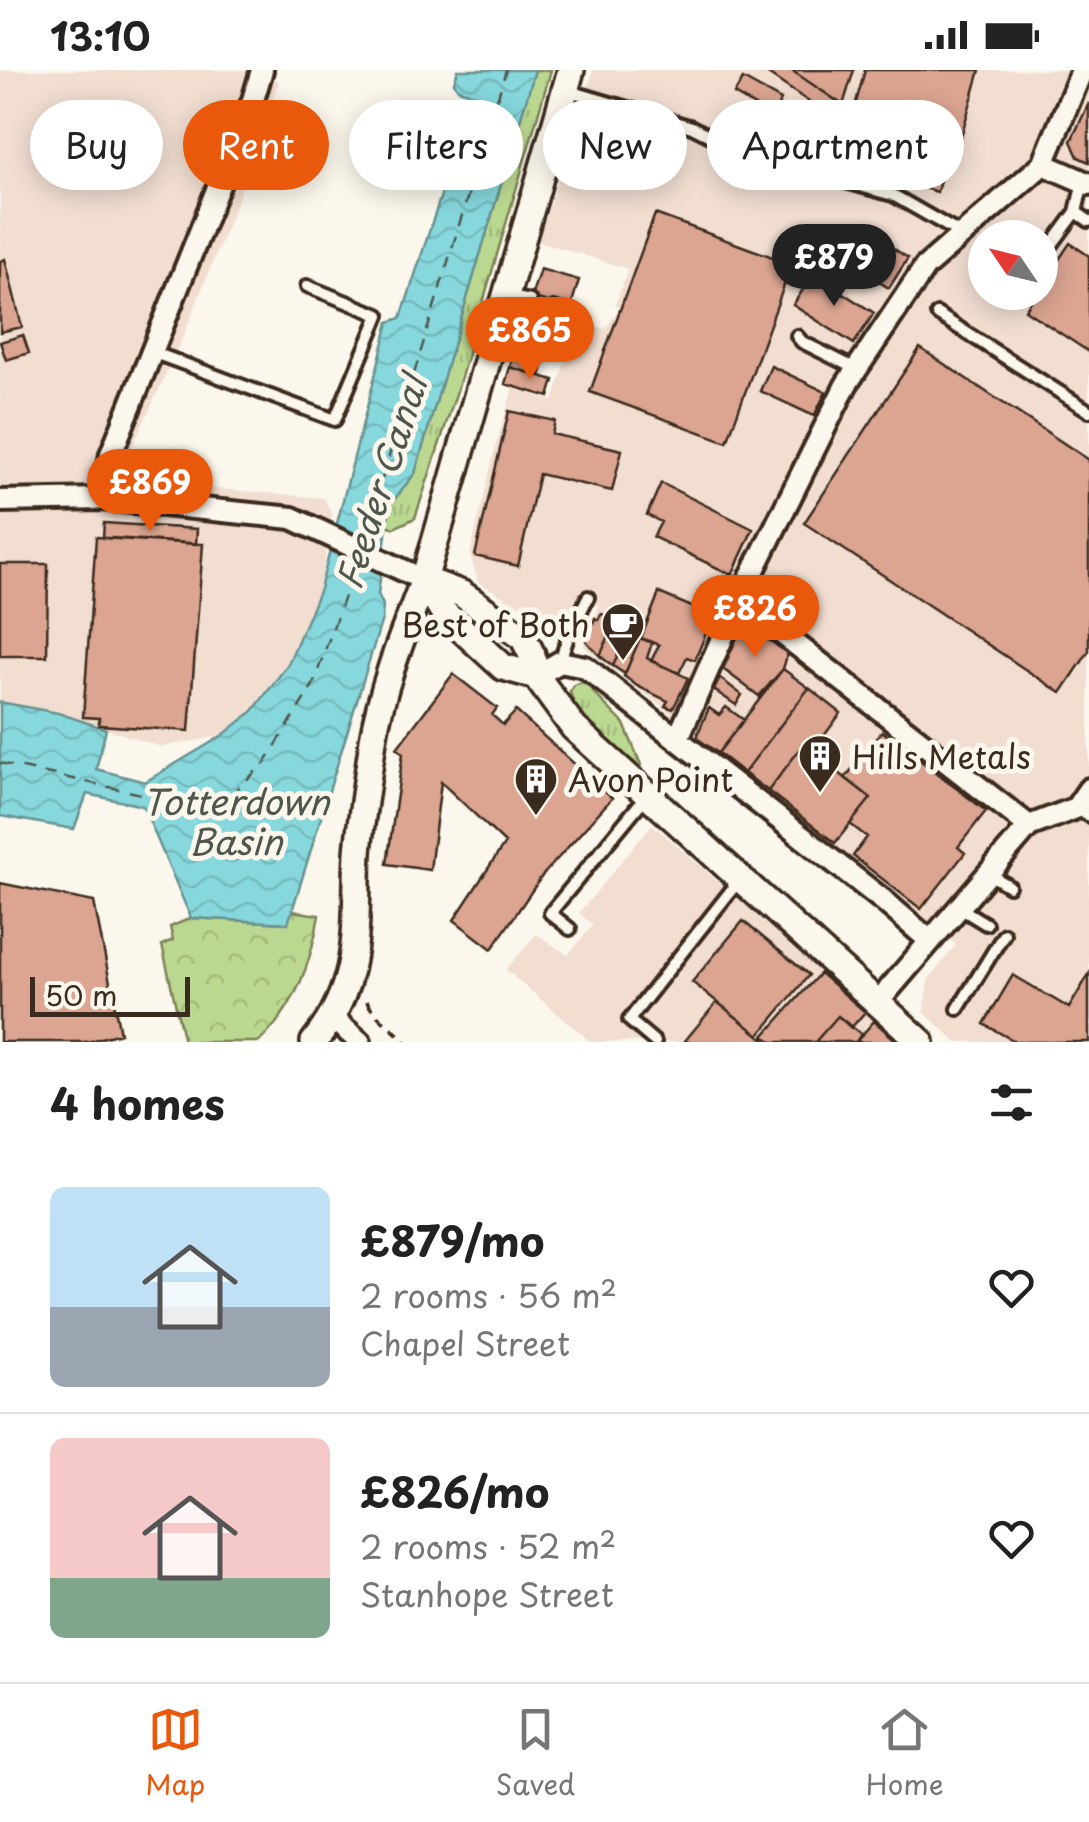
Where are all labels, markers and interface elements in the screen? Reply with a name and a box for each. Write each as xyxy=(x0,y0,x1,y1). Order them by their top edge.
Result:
text: 13:10 xyxy=(50,7,151,64)
chip: Buy xyxy=(30,100,163,190)
chip: Rent xyxy=(183,100,329,190)
chip: Filters xyxy=(349,100,523,190)
chip: New xyxy=(543,100,687,190)
chip: Apartment xyxy=(707,100,964,190)
north arrow xyxy=(968,220,1058,310)
map controls xyxy=(968,220,1058,310)
pin: £879 xyxy=(775,224,893,309)
text: £879 xyxy=(794,232,874,280)
pin: £865 xyxy=(471,297,589,382)
text: £865 xyxy=(488,305,572,353)
water label: Feeder Canal xyxy=(321,364,441,595)
pin: £869 xyxy=(91,449,209,534)
text: £869 xyxy=(109,457,191,505)
pin: £826 xyxy=(696,575,814,660)
text: £826 xyxy=(713,583,797,631)
place label: Best of Both xyxy=(401,600,590,648)
cafe icon: Best of Both xyxy=(600,601,646,662)
place label: Hills Metals xyxy=(852,732,1031,780)
building icon: Hills Metals xyxy=(797,733,843,794)
place label: Avon Point xyxy=(568,755,733,803)
building icon: Avon Point xyxy=(513,756,559,817)
water label: Totterdown Basin xyxy=(142,774,332,867)
scale bar xyxy=(30,972,190,1016)
text: 50 m xyxy=(45,973,118,1016)
text: 4 homes xyxy=(50,1071,225,1134)
icon: filters xyxy=(984,1075,1039,1130)
text: £879/mo xyxy=(360,1208,544,1271)
icon: home xyxy=(130,1227,250,1347)
icon: heart xyxy=(984,1260,1039,1315)
text: 2 rooms · 56 m² xyxy=(360,1271,617,1319)
text: Chapel Street xyxy=(360,1319,570,1367)
text: £826/mo xyxy=(360,1459,550,1522)
icon: home xyxy=(130,1478,250,1598)
icon: heart xyxy=(984,1511,1039,1566)
text: 2 rooms · 52 m² xyxy=(360,1522,616,1570)
text: Stanhope Street xyxy=(360,1570,614,1618)
tab: Map xyxy=(145,1702,205,1805)
tab: Saved xyxy=(496,1702,575,1805)
tab: Home xyxy=(866,1702,944,1805)

